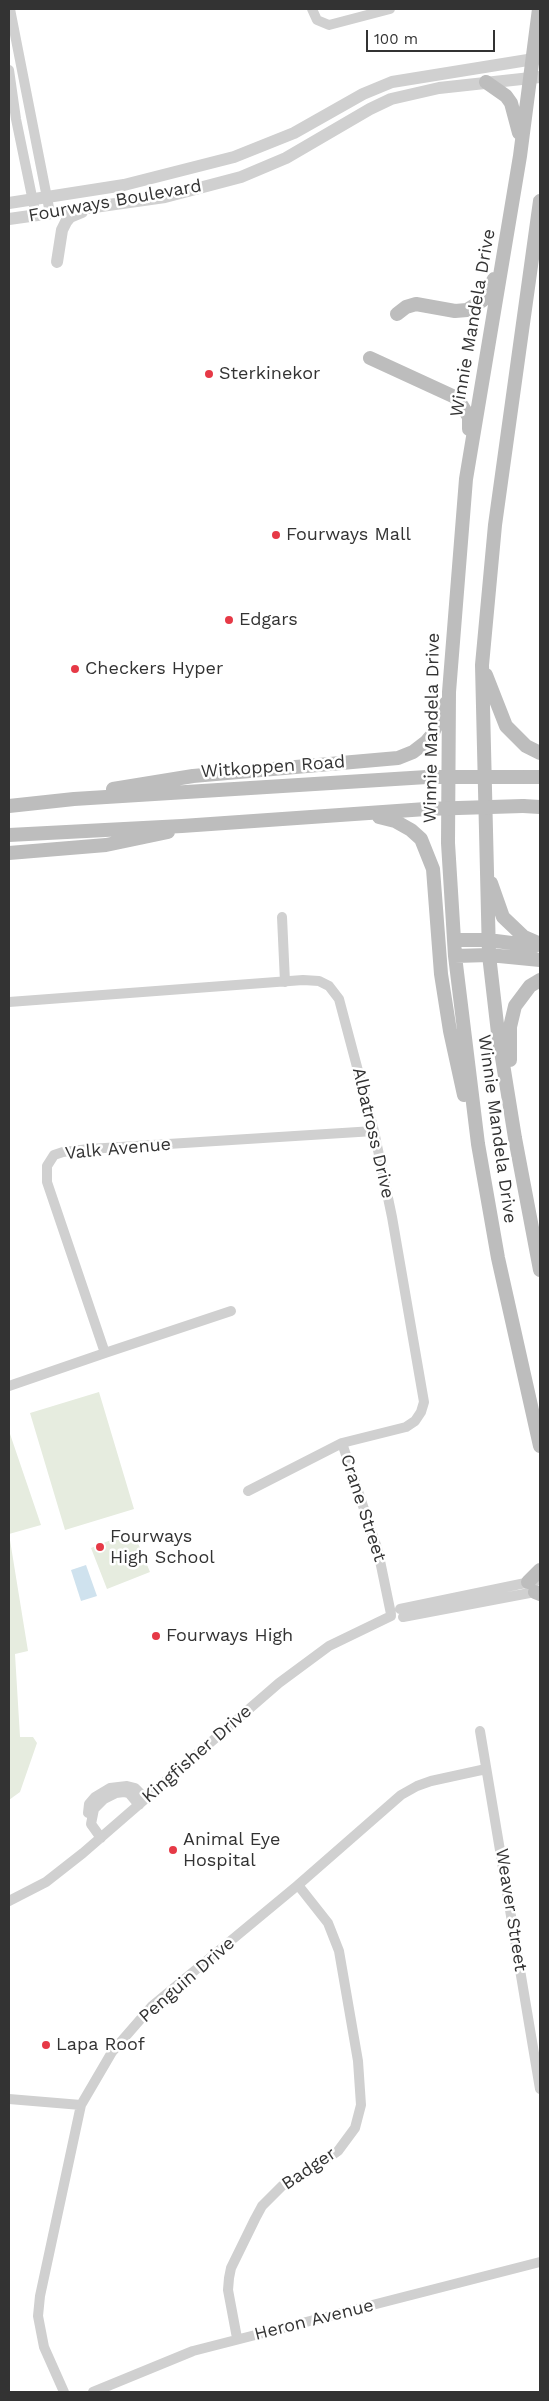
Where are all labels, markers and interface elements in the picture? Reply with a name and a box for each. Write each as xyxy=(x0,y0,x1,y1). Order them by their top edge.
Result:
scale bar xyxy=(369,20,498,52)
text: 100 m xyxy=(374,30,418,48)
street label: Fourways Boulevard xyxy=(27,175,203,227)
street label: Winnie Mandela Drive xyxy=(446,227,500,419)
place label: Sterkinekor xyxy=(219,363,320,385)
marker: Sterkinekor xyxy=(203,368,215,380)
place label: Fourways Mall xyxy=(286,524,411,546)
marker: Fourways Mall xyxy=(270,529,282,541)
place label: Edgars xyxy=(239,609,298,631)
marker: Edgars xyxy=(223,614,235,626)
street label: Winnie Mandela Drive xyxy=(420,633,444,823)
place label: Checkers Hyper xyxy=(85,658,223,680)
marker: Checkers Hyper xyxy=(69,663,81,675)
street label: Witkoppen Road xyxy=(200,751,346,783)
street label: Winnie Mandela Drive xyxy=(473,1033,521,1225)
street label: Albatross Drive xyxy=(347,1065,399,1201)
street label: Valk Avenue xyxy=(64,1134,172,1164)
street label: Crane Street xyxy=(336,1452,390,1564)
place label: Fourways High School xyxy=(110,1526,215,1568)
marker: Fourways High School xyxy=(94,1541,106,1553)
place label: Fourways High xyxy=(166,1625,293,1647)
marker: Fourways High xyxy=(150,1630,162,1642)
street label: Kingfisher Drive xyxy=(138,1700,256,1808)
place label: Animal Eye Hospital xyxy=(183,1829,280,1872)
marker: Animal Eye Hospital xyxy=(167,1844,179,1856)
street label: Weaver Street xyxy=(491,1847,531,1973)
street label: Penguin Drive xyxy=(135,1933,239,2027)
place label: Lapa Roof xyxy=(56,2034,145,2056)
marker: Lapa Roof xyxy=(40,2039,52,2051)
street label: Badger xyxy=(278,2143,340,2195)
street label: Heron Avenue xyxy=(252,2295,376,2345)

